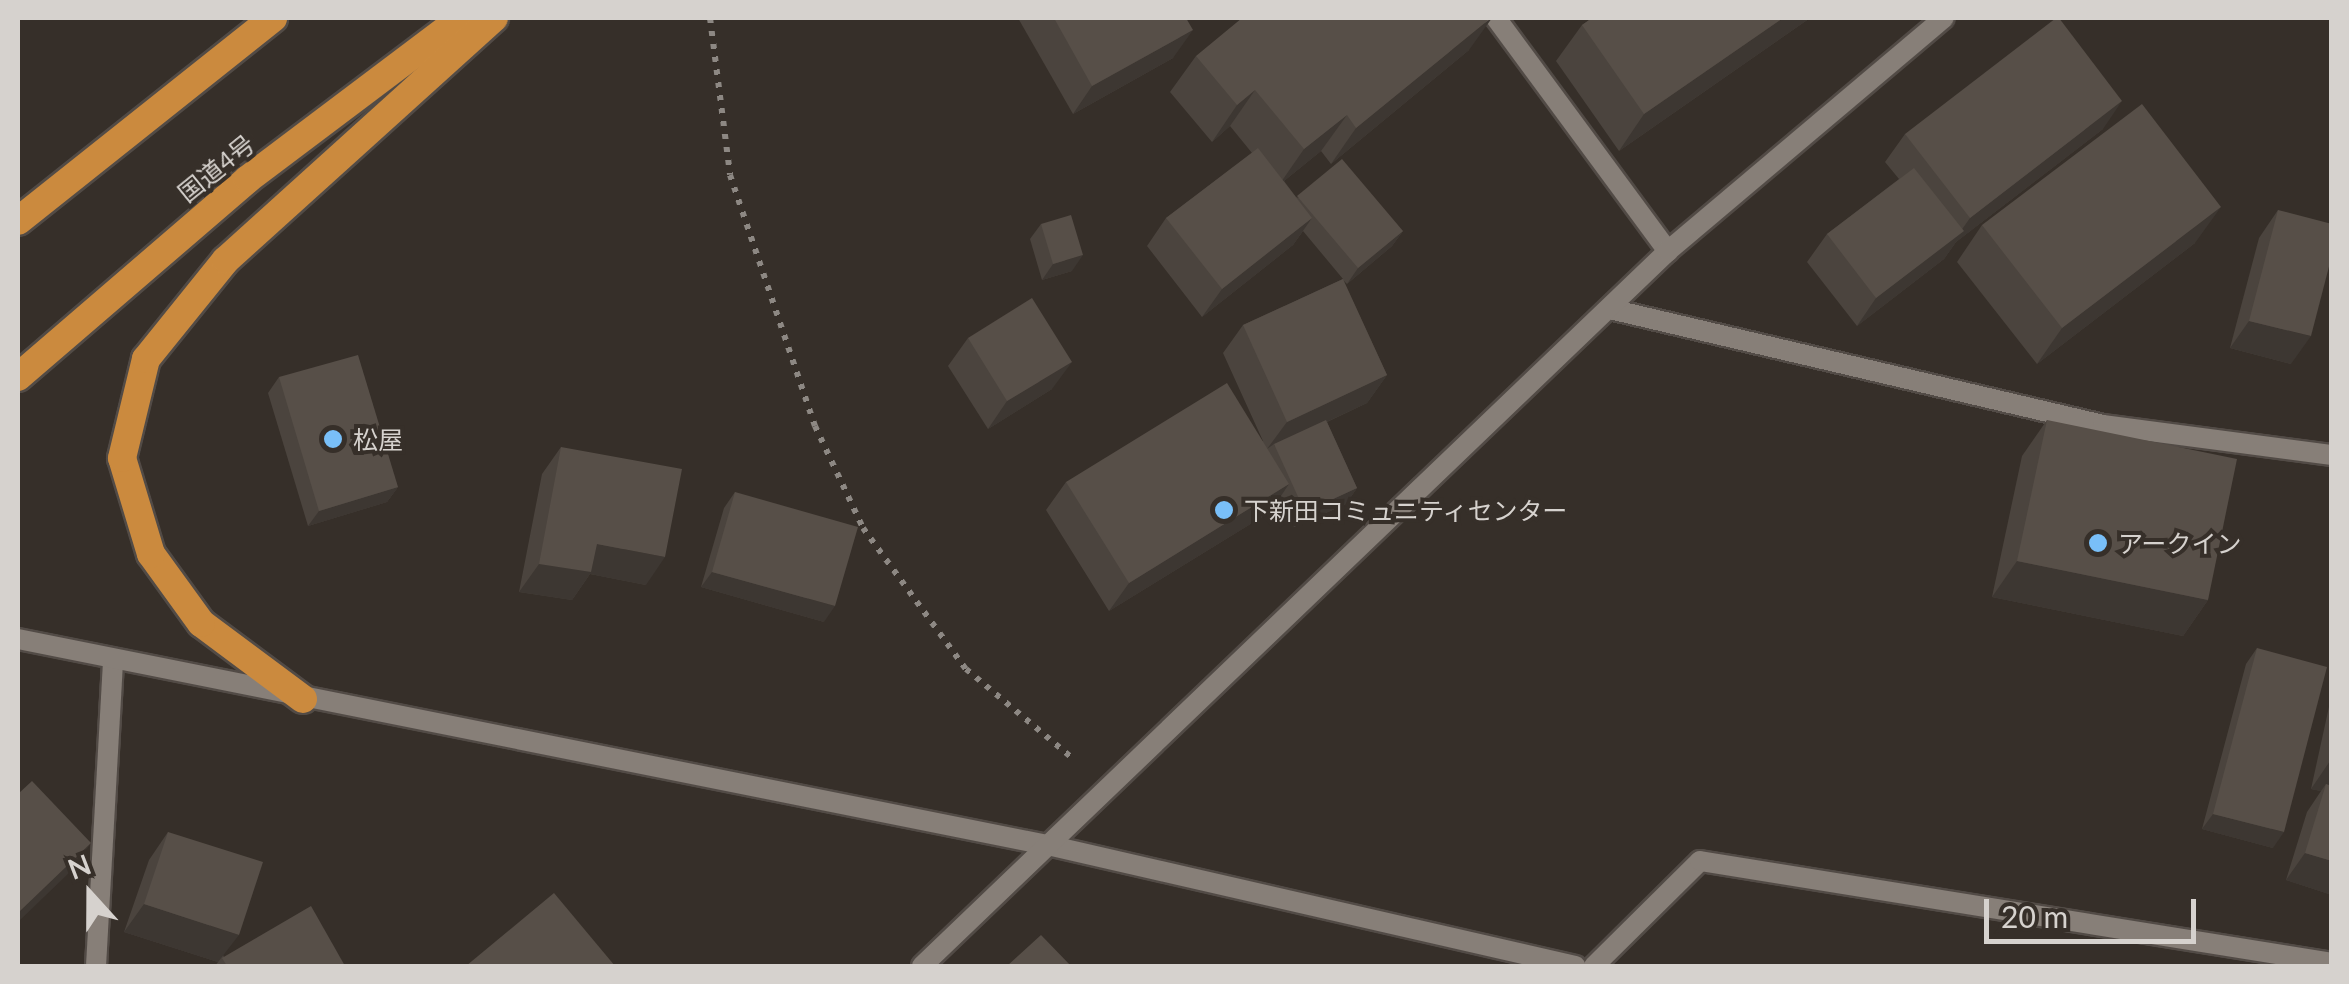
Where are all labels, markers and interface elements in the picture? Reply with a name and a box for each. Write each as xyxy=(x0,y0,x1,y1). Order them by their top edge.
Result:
street label: 国道4号 xyxy=(172,128,260,208)
place label: 松屋 xyxy=(353,424,403,454)
marker: 松屋 xyxy=(322,428,344,450)
place label: 下新田コミュニティセンター xyxy=(1244,495,1569,525)
marker: 下新田コミュニティセンター xyxy=(1213,499,1235,521)
place label: アークイン xyxy=(2118,528,2241,558)
marker: アークイン xyxy=(2087,532,2109,554)
north arrow xyxy=(40,844,140,944)
text: N xyxy=(63,846,95,886)
scale bar xyxy=(1989,879,2202,941)
text: 20 m xyxy=(2001,898,2068,934)

